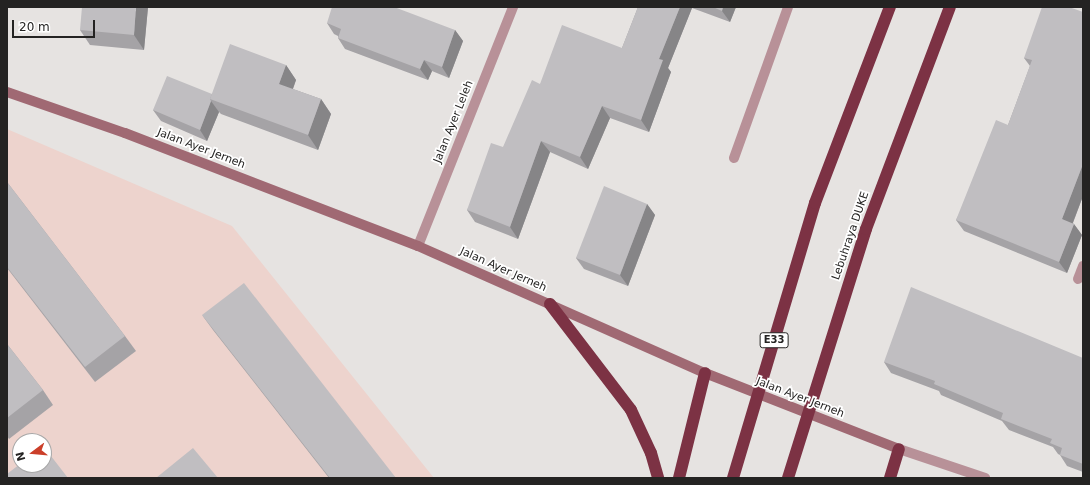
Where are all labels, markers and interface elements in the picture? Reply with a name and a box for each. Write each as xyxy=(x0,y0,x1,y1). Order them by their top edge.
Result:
scale bar xyxy=(14,12,97,38)
text: 20 m xyxy=(19,20,50,34)
street label: Jalan Ayer Leleh xyxy=(431,79,477,165)
street label: Jalan Ayer Jerneh xyxy=(155,126,247,172)
street label: Lebuhraya DUKE xyxy=(830,190,872,282)
street label: Jalan Ayer Jerneh xyxy=(458,245,548,295)
road number: E33 xyxy=(759,332,789,348)
street label: Jalan Ayer Jerneh xyxy=(754,375,846,421)
north arrow xyxy=(12,433,52,473)
text: N xyxy=(13,450,28,462)

